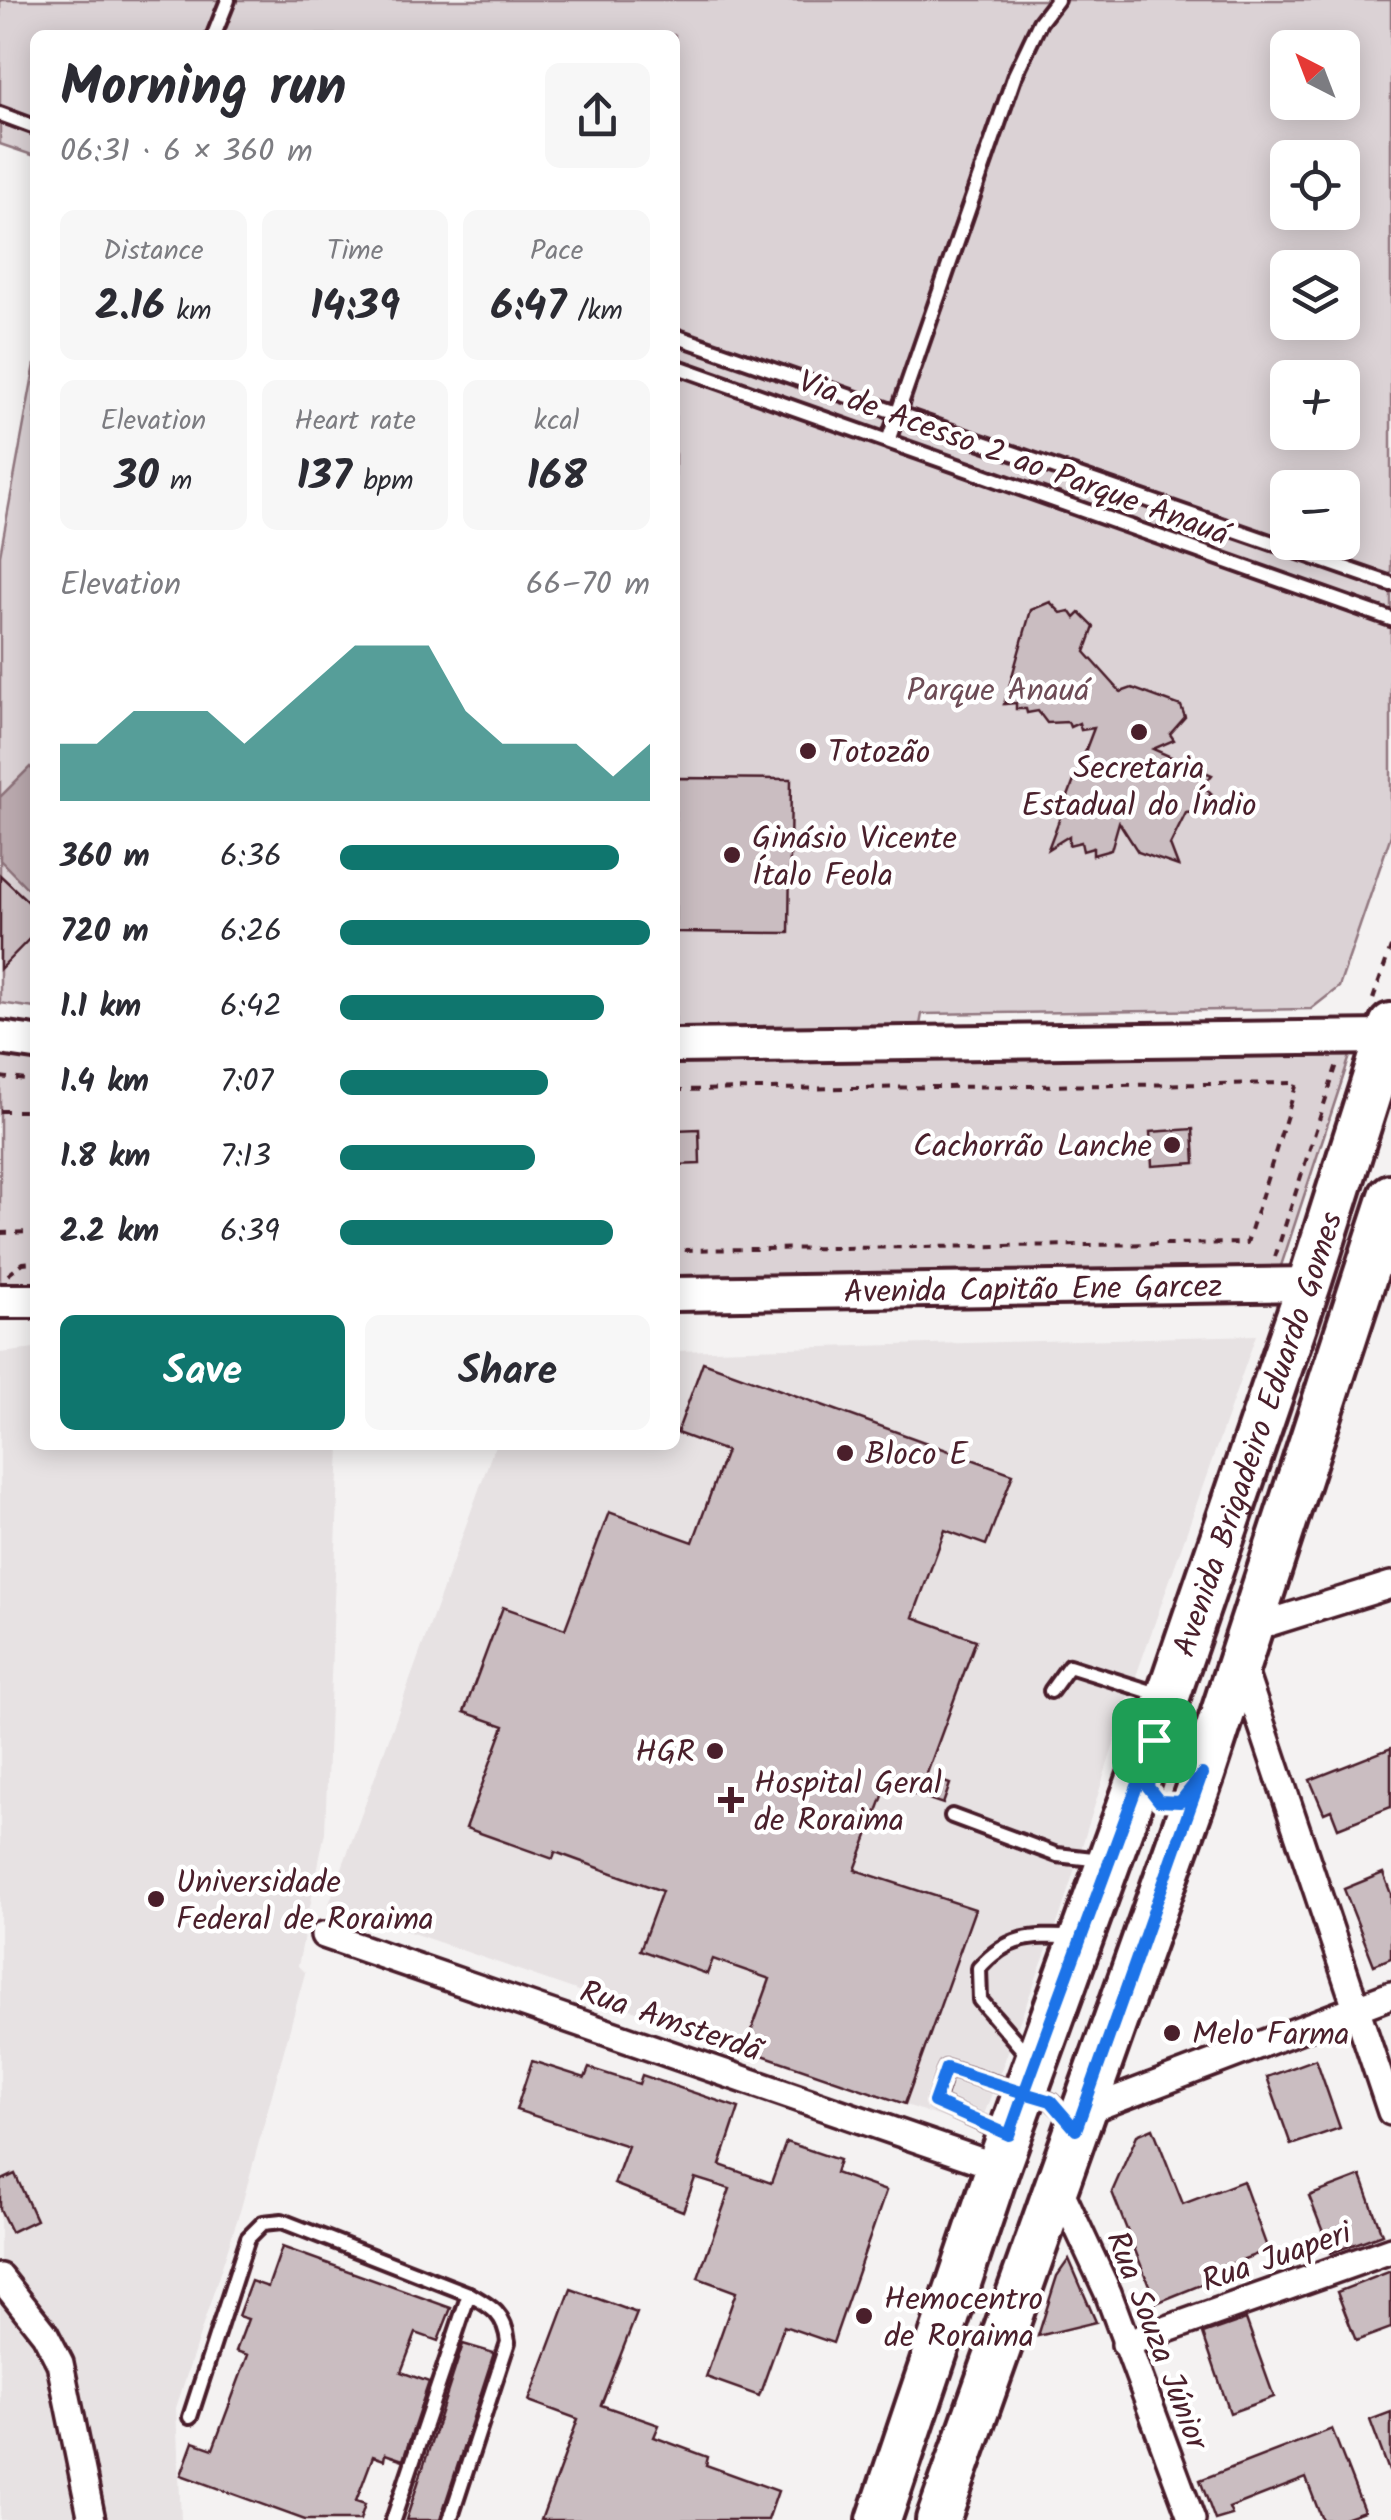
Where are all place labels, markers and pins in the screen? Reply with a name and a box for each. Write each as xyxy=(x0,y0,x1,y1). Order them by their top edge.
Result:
marker: Secretaria Estadual do Índio xyxy=(1128,721,1150,743)
place label: Totozão xyxy=(828,728,930,779)
marker: Totozão xyxy=(797,740,819,762)
place label: Secretaria Estadual do Índio xyxy=(1021,744,1257,832)
place label: Ginásio Vicente Ítalo Feola xyxy=(752,814,957,902)
marker: Ginásio Vicente Ítalo Feola xyxy=(721,844,743,866)
place label: Cachorrão Lanche xyxy=(913,1122,1152,1173)
marker: Cachorrão Lanche xyxy=(1161,1134,1183,1156)
place label: Bloco E xyxy=(865,1430,969,1481)
marker: Bloco E xyxy=(834,1442,856,1464)
pin xyxy=(1112,1698,1197,1783)
place label: HGR xyxy=(635,1728,695,1779)
marker: HGR xyxy=(704,1740,726,1762)
place label: Hospital Geral de Roraima xyxy=(754,1759,942,1847)
marker: Hospital Geral de Roraima xyxy=(718,1787,744,1813)
place label: Universidade Federal de Roraima xyxy=(176,1858,434,1946)
marker: Universidade Federal de Roraima xyxy=(145,1888,167,1910)
place label: Melo Farma xyxy=(1192,2010,1350,2061)
marker: Melo Farma xyxy=(1161,2022,1183,2044)
place label: Hemocentro de Roraima xyxy=(884,2275,1043,2363)
marker: Hemocentro de Roraima xyxy=(853,2305,875,2327)

